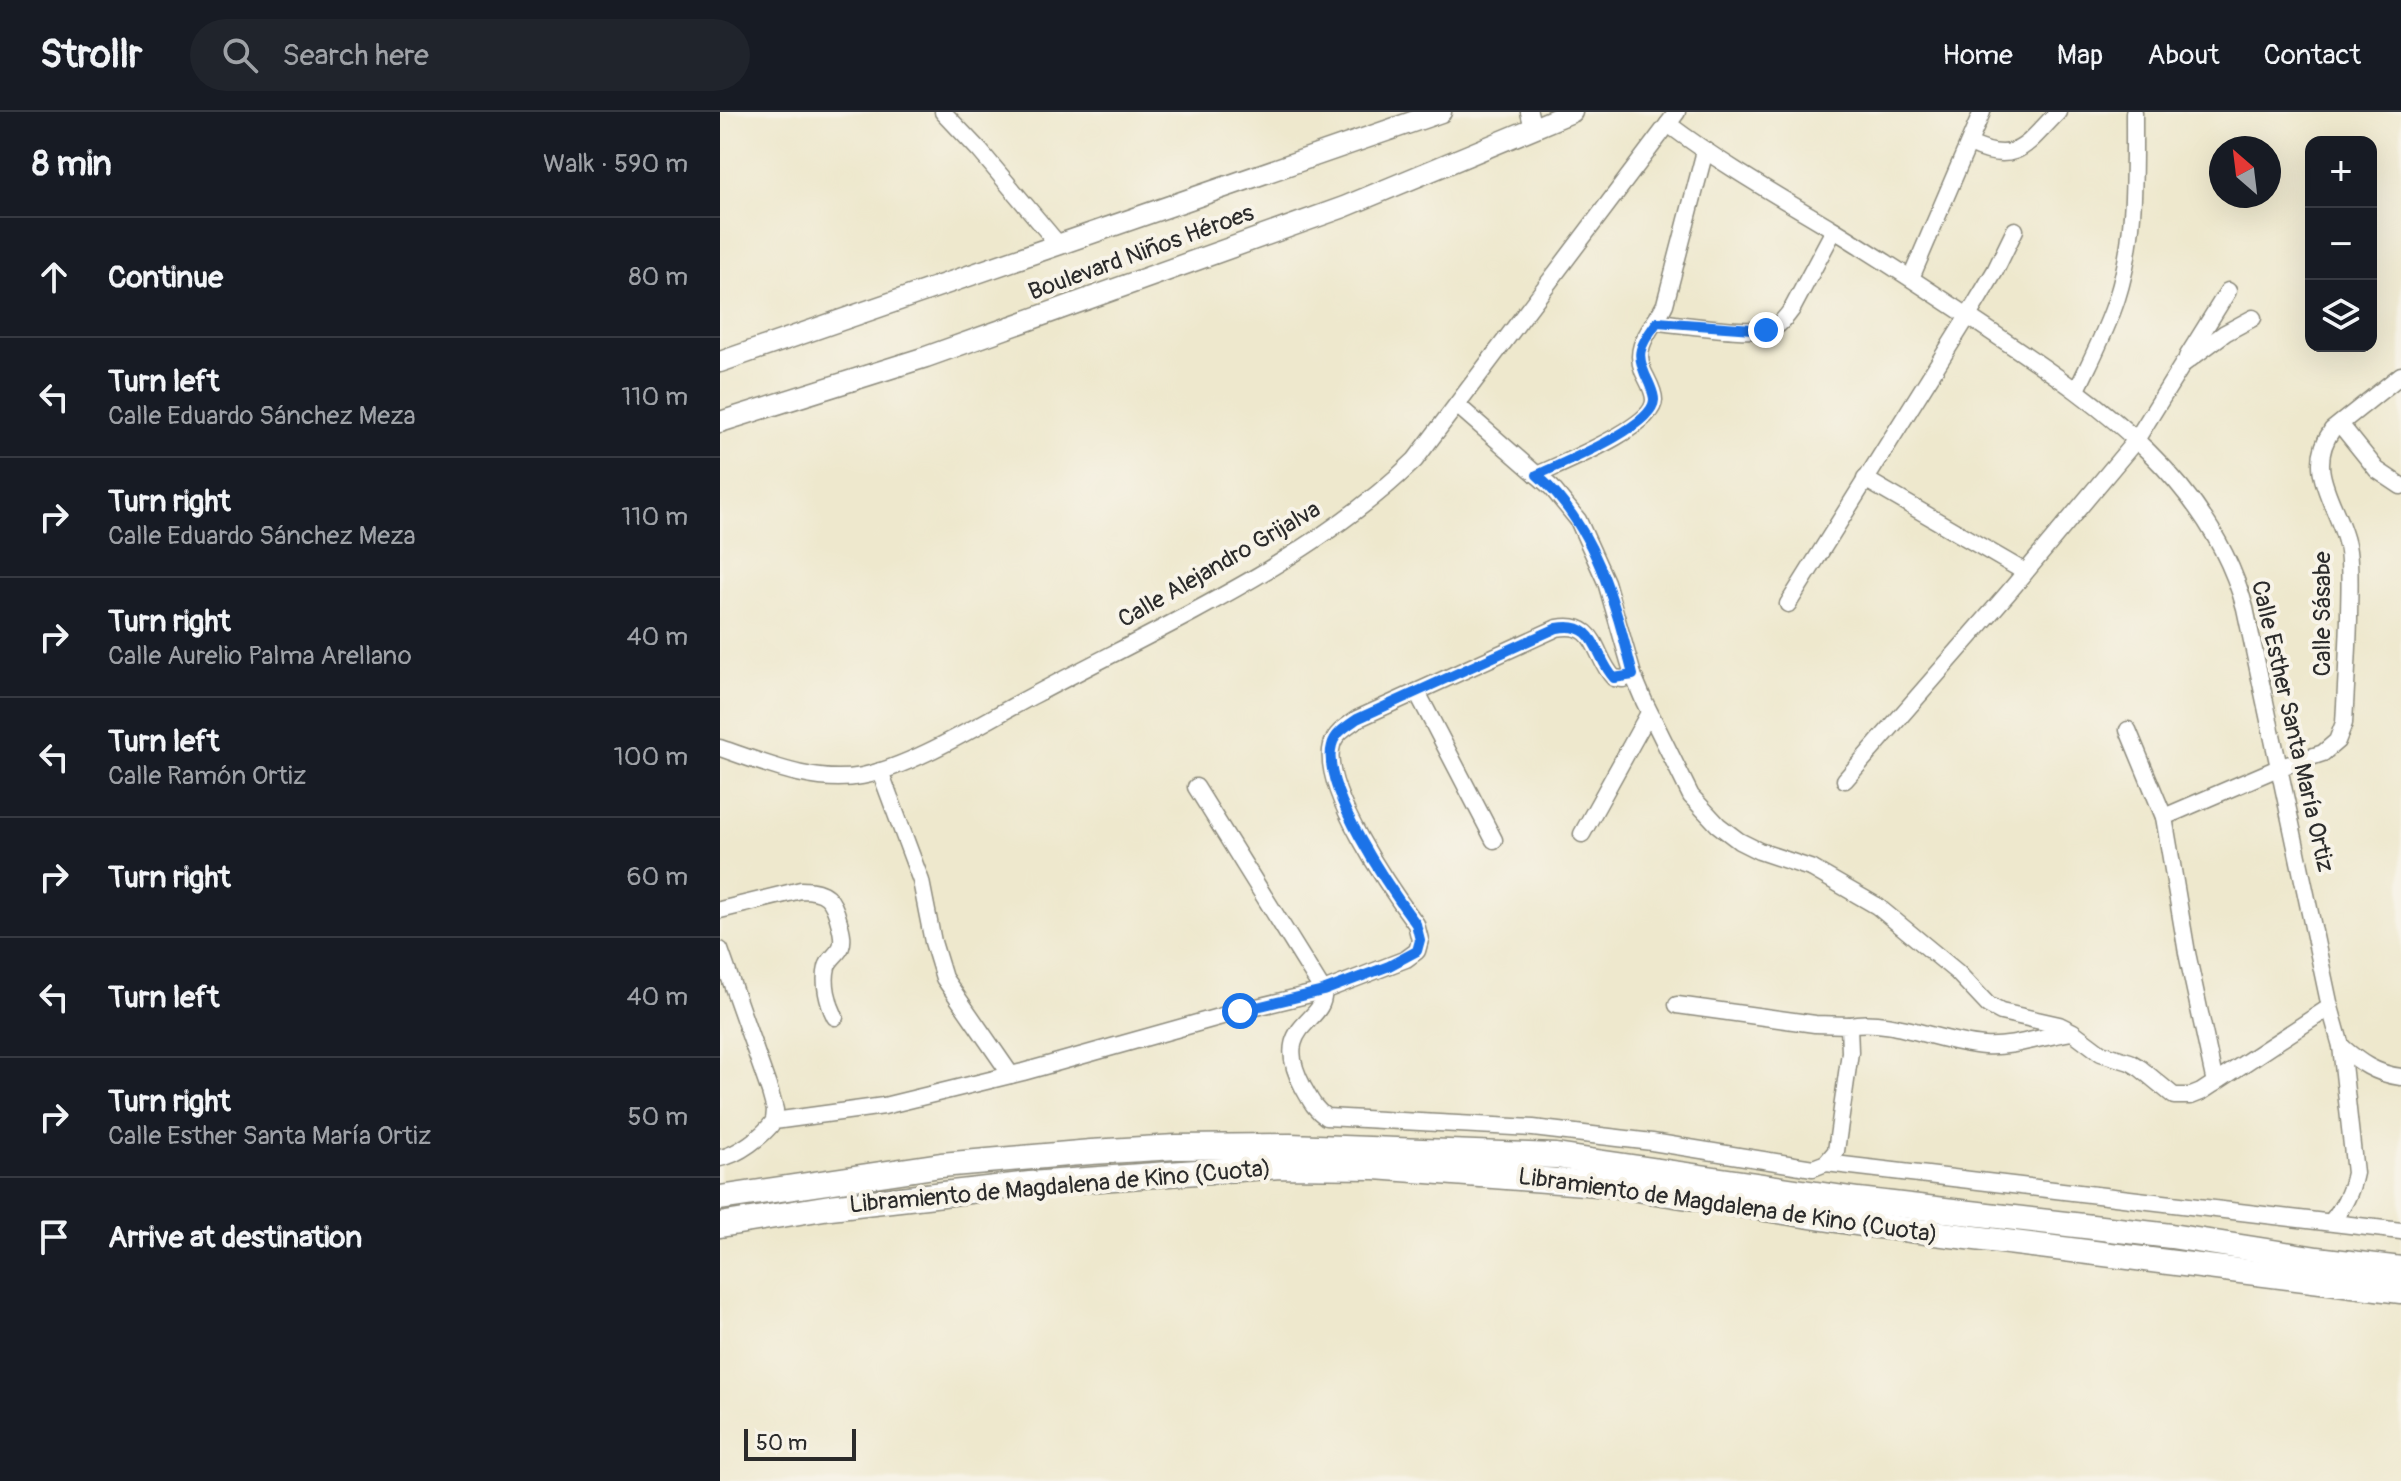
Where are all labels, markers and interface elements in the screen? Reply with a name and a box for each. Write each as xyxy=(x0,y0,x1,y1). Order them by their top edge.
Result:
search box xyxy=(190,19,750,91)
text: Strollr xyxy=(40,31,142,79)
icon: search xyxy=(218,33,262,77)
text: Search here xyxy=(282,37,429,74)
text: Home xyxy=(1942,38,2013,73)
text: Map xyxy=(2057,38,2103,73)
text: About xyxy=(2147,38,2220,73)
text: Contact xyxy=(2264,38,2361,73)
north arrow xyxy=(2209,136,2281,208)
map controls xyxy=(2305,136,2377,352)
button: + xyxy=(2305,136,2377,208)
text: 8 min xyxy=(32,143,112,186)
text: Walk · 590 m xyxy=(543,148,688,180)
street label: Boulevard Niños Héroes xyxy=(1025,198,1258,307)
button: − xyxy=(2305,208,2377,280)
icon: ahead xyxy=(32,255,76,299)
text: Continue xyxy=(108,259,223,296)
text: 80 m xyxy=(628,261,688,293)
button: layers xyxy=(2305,280,2377,352)
route end xyxy=(1748,312,1784,348)
text: Turn left xyxy=(108,363,219,400)
icon: left xyxy=(32,375,76,419)
text: 110 m xyxy=(621,381,688,413)
text: Calle Eduardo Sánchez Meza xyxy=(108,400,416,432)
text: Turn right xyxy=(108,483,231,520)
icon: right xyxy=(32,495,76,539)
street label: Calle Alejandro Grijalva xyxy=(1113,495,1325,634)
text: 110 m xyxy=(621,501,688,533)
text: Calle Eduardo Sánchez Meza xyxy=(108,520,416,552)
street label: Calle Sásabe xyxy=(2308,551,2337,677)
street label: Calle Esther Santa María Ortiz xyxy=(2245,578,2340,875)
text: Turn right xyxy=(108,603,231,640)
icon: right xyxy=(32,615,76,659)
text: 40 m xyxy=(626,621,688,653)
text: Calle Aurelio Palma Arellano xyxy=(108,640,412,672)
text: Turn left xyxy=(108,723,219,760)
icon: left xyxy=(32,735,76,779)
text: 100 m xyxy=(614,741,688,773)
text: Calle Ramón Ortiz xyxy=(108,760,306,792)
icon: right xyxy=(32,855,76,899)
text: Turn right xyxy=(108,859,231,896)
text: 60 m xyxy=(626,861,688,893)
icon: left xyxy=(32,975,76,1019)
text: Turn left xyxy=(108,979,219,1016)
text: 40 m xyxy=(626,981,688,1013)
route start xyxy=(1222,993,1258,1029)
text: Turn right xyxy=(108,1083,231,1120)
icon: right xyxy=(32,1095,76,1139)
text: 50 m xyxy=(627,1101,688,1133)
text: Calle Esther Santa María Ortiz xyxy=(108,1120,431,1152)
street label: Libramiento de Magdalena de Kino (Cuota) xyxy=(848,1154,1272,1219)
street label: Libramiento de Magdalena de Kino (Cuota) xyxy=(1516,1162,1940,1249)
icon: arrive xyxy=(32,1215,76,1259)
text: Arrive at destination xyxy=(108,1219,362,1256)
scale bar xyxy=(744,1425,856,1461)
text: 50 m xyxy=(756,1429,807,1457)

